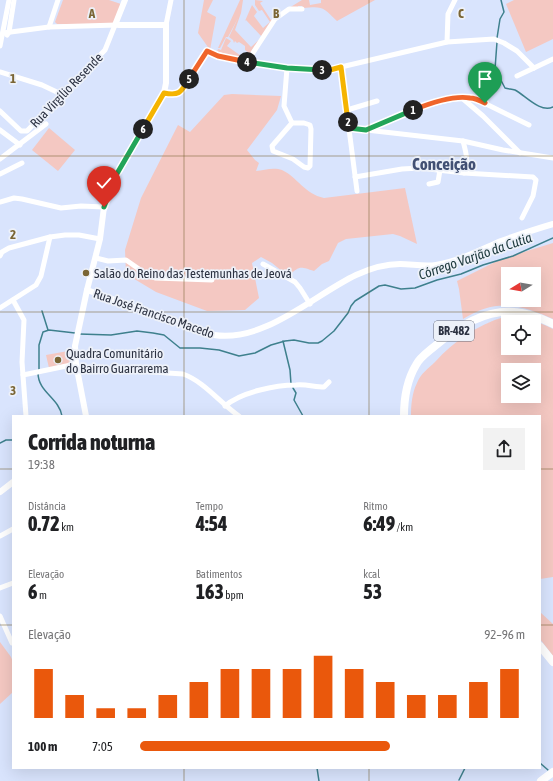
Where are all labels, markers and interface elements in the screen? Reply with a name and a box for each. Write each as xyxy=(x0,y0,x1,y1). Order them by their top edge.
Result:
text: A xyxy=(88,6,96,21)
text: B xyxy=(273,6,280,21)
text: C xyxy=(458,6,464,21)
street label: Rua Virgílio Resende xyxy=(27,50,106,131)
pin: 4 xyxy=(237,52,257,72)
text: 4 xyxy=(244,56,250,68)
pin: 3 xyxy=(312,60,332,80)
pin xyxy=(468,62,502,103)
text: 3 xyxy=(319,64,325,76)
icon: arrive xyxy=(474,68,496,90)
pin: 5 xyxy=(179,69,199,89)
text: 1 xyxy=(10,71,16,86)
text: 5 xyxy=(186,73,192,85)
pin: 1 xyxy=(403,100,423,120)
text: 1 xyxy=(410,104,416,116)
pin: 2 xyxy=(338,112,358,132)
text: 2 xyxy=(345,116,351,128)
pin: 6 xyxy=(133,119,153,139)
text: 6 xyxy=(140,123,146,135)
district label: Conceição xyxy=(412,154,476,174)
pin xyxy=(87,166,121,207)
icon: check xyxy=(93,172,115,194)
text: 2 xyxy=(10,227,16,242)
water label: Córrego Varjão da Cutia xyxy=(416,229,534,283)
place label: Salão do Reino das Testemunhas de Jeová xyxy=(94,266,292,281)
north arrow xyxy=(501,267,541,307)
map controls xyxy=(501,267,541,403)
marker: Salão do Reino das Testemunhas de Jeová xyxy=(81,268,91,278)
street label: Rua José Francisco Macedo xyxy=(91,286,216,341)
button: locate xyxy=(501,315,541,355)
road number: BR-482 xyxy=(434,321,474,341)
place label: Quadra Comunitário do Bairro Guarrarema xyxy=(66,346,169,376)
marker: Quadra Comunitário do Bairro Guarrarema xyxy=(53,355,63,365)
button: layers xyxy=(501,363,541,403)
text: 3 xyxy=(10,383,16,398)
button: share xyxy=(483,428,525,470)
text: Corrida noturna xyxy=(28,429,155,455)
text: 19:38 xyxy=(28,457,55,472)
text: Distância xyxy=(28,500,66,512)
text: Tempo xyxy=(196,500,223,512)
text: Ritmo xyxy=(363,500,388,512)
text: 0.72 xyxy=(28,512,60,535)
text: 4:54 xyxy=(196,512,227,535)
text: 6:49 xyxy=(363,512,395,535)
text: km xyxy=(60,521,74,533)
text: /km xyxy=(395,521,413,533)
text: Elevação xyxy=(28,568,64,580)
text: Batimentos xyxy=(196,568,242,580)
text: kcal xyxy=(363,568,380,580)
text: 6 xyxy=(28,580,37,603)
text: 163 xyxy=(196,580,224,603)
text: 53 xyxy=(363,580,382,603)
text: m xyxy=(37,589,47,601)
text: bpm xyxy=(224,589,244,601)
text: Elevação xyxy=(28,627,71,642)
text: 92–96 m xyxy=(484,627,525,642)
text: 100 m xyxy=(28,739,57,754)
text: 7:05 xyxy=(92,739,113,754)

